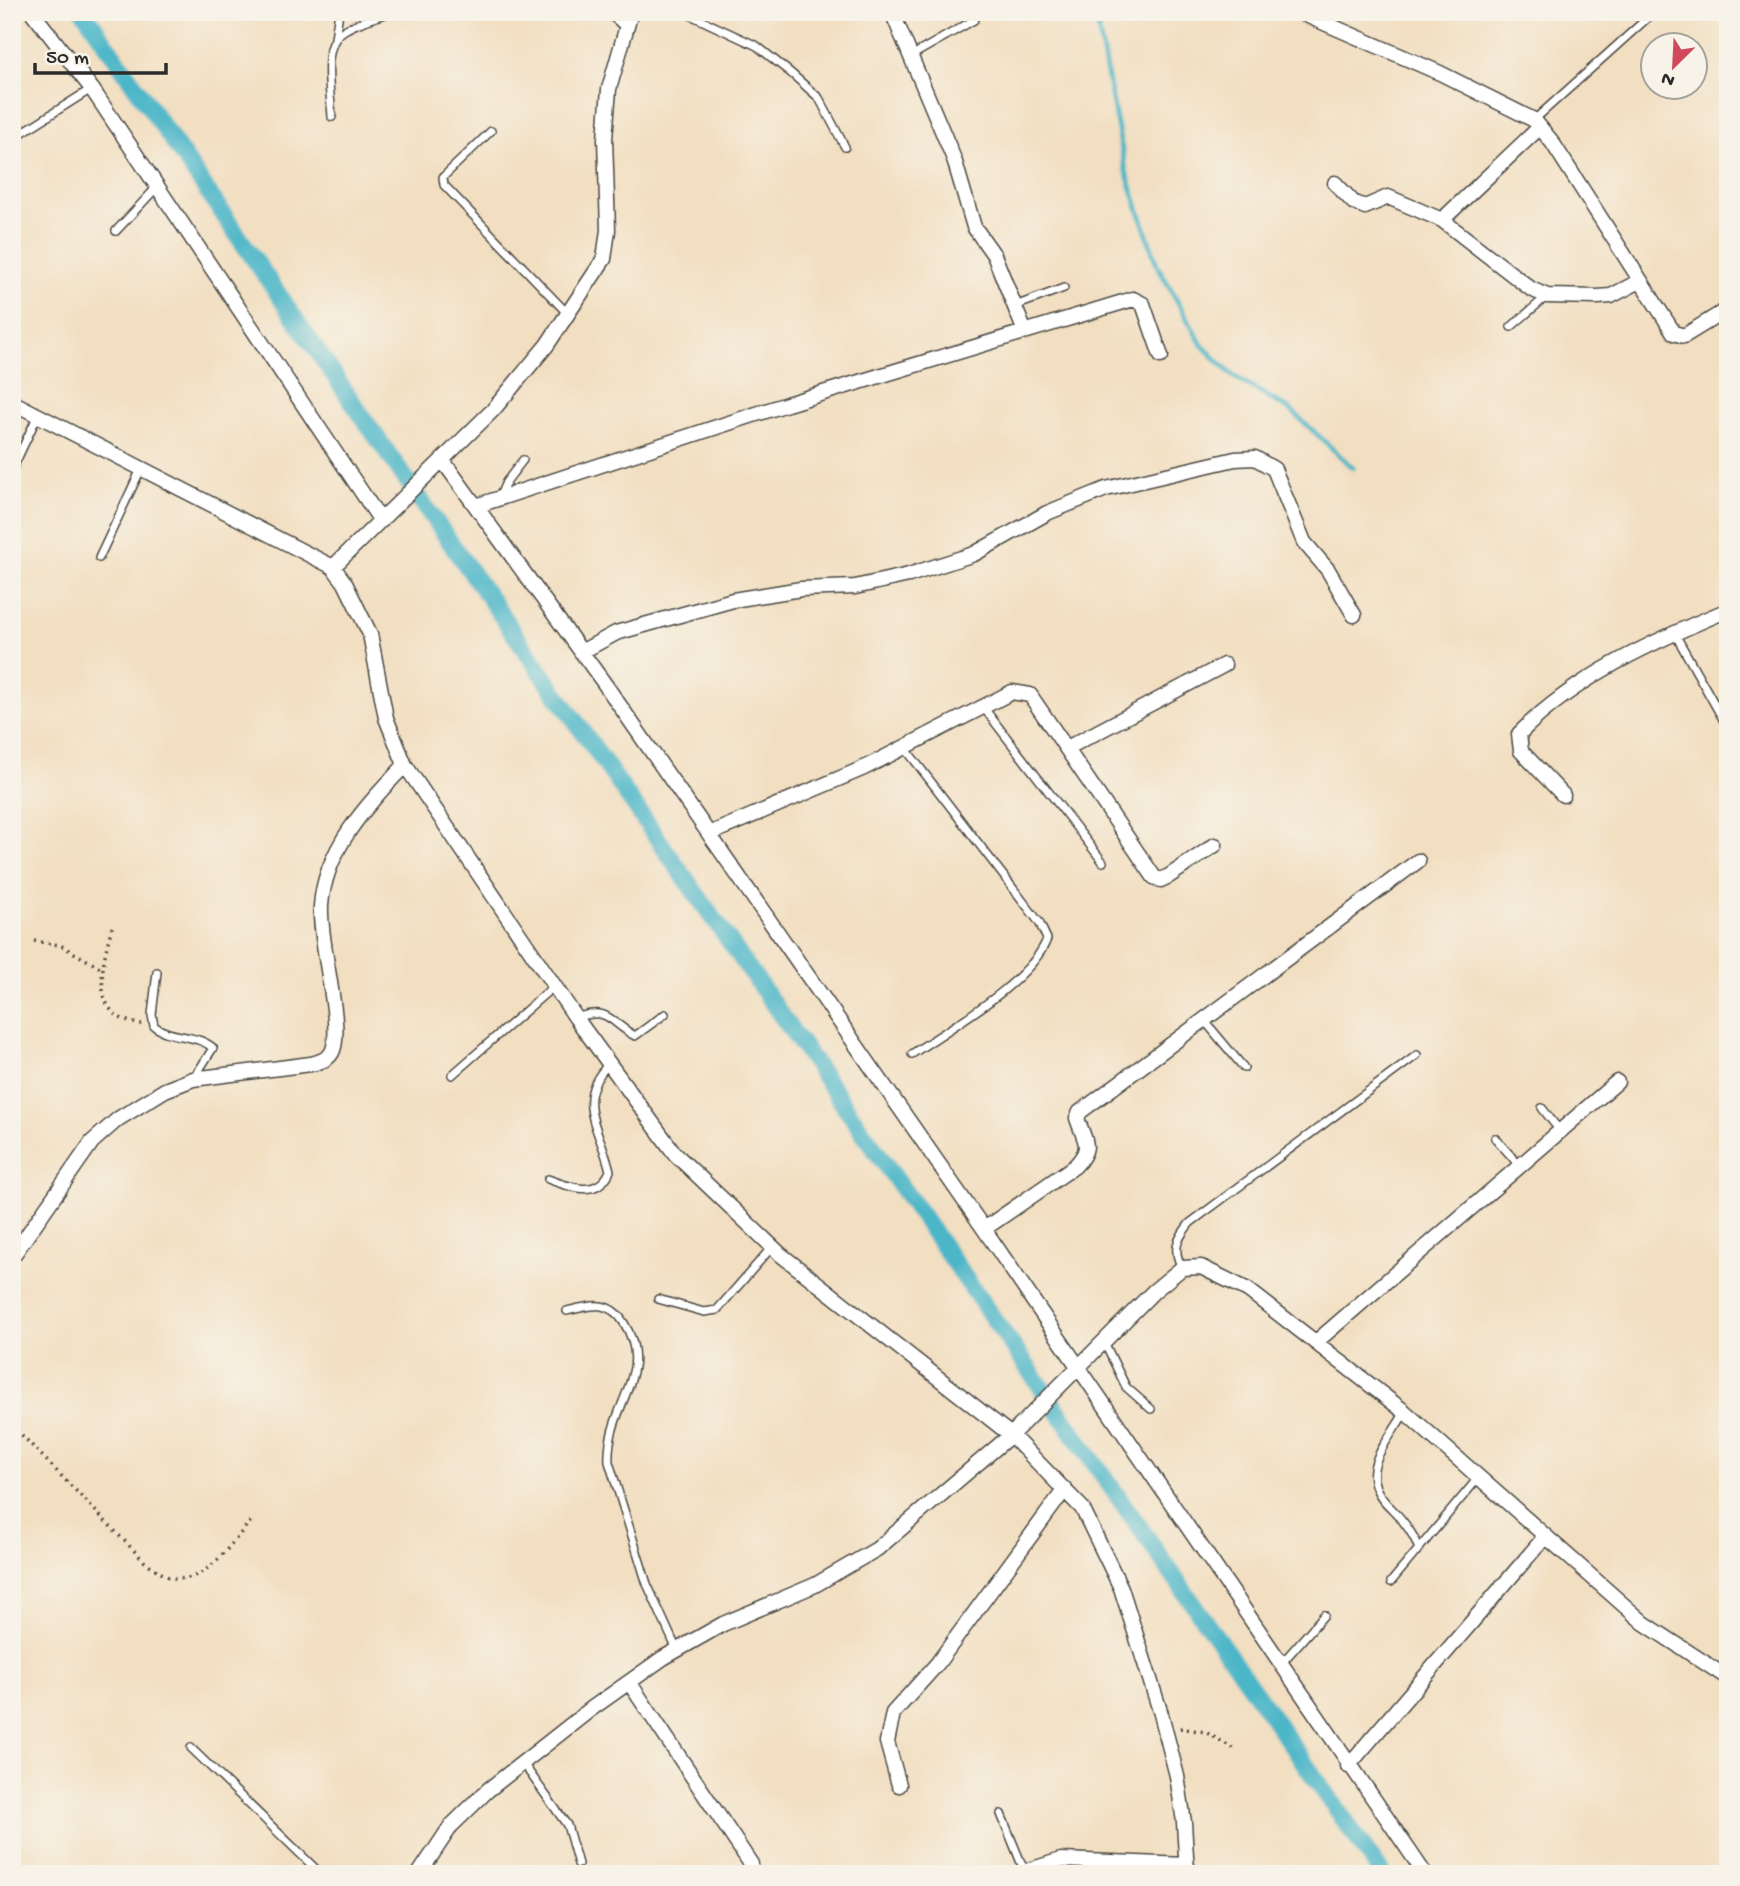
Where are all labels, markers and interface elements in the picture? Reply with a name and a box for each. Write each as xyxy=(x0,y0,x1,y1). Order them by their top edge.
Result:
scale bar xyxy=(35,32,166,76)
north arrow xyxy=(1638,32,1708,102)
text: 50 m xyxy=(46,47,89,72)
text: N xyxy=(1658,65,1679,91)

